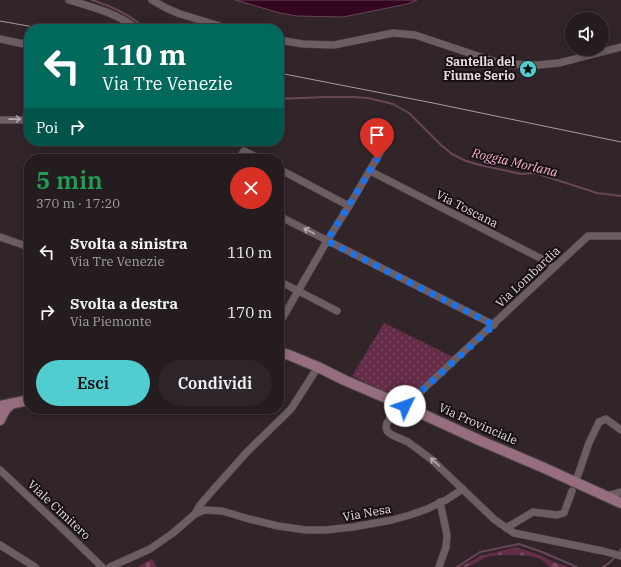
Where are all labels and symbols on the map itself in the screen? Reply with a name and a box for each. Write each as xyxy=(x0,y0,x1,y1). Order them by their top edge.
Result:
place label: Santella del Fiume Serio xyxy=(443,54,515,83)
place icon: Santella del Fiume Serio xyxy=(518,59,538,79)
one-way arrow xyxy=(8,115,21,123)
pin xyxy=(360,118,394,159)
water label: Roggia Morlana xyxy=(469,144,560,181)
street label: Via Toscana xyxy=(434,187,501,231)
one-way arrow xyxy=(303,227,315,235)
street label: Via Lombardia xyxy=(492,243,563,310)
position arrow xyxy=(384,385,426,427)
street label: Via Provinciale xyxy=(437,399,520,448)
one-way arrow xyxy=(430,457,440,467)
street label: Viale Cimitero xyxy=(25,477,94,543)
street label: Via Nesa xyxy=(341,501,393,524)

